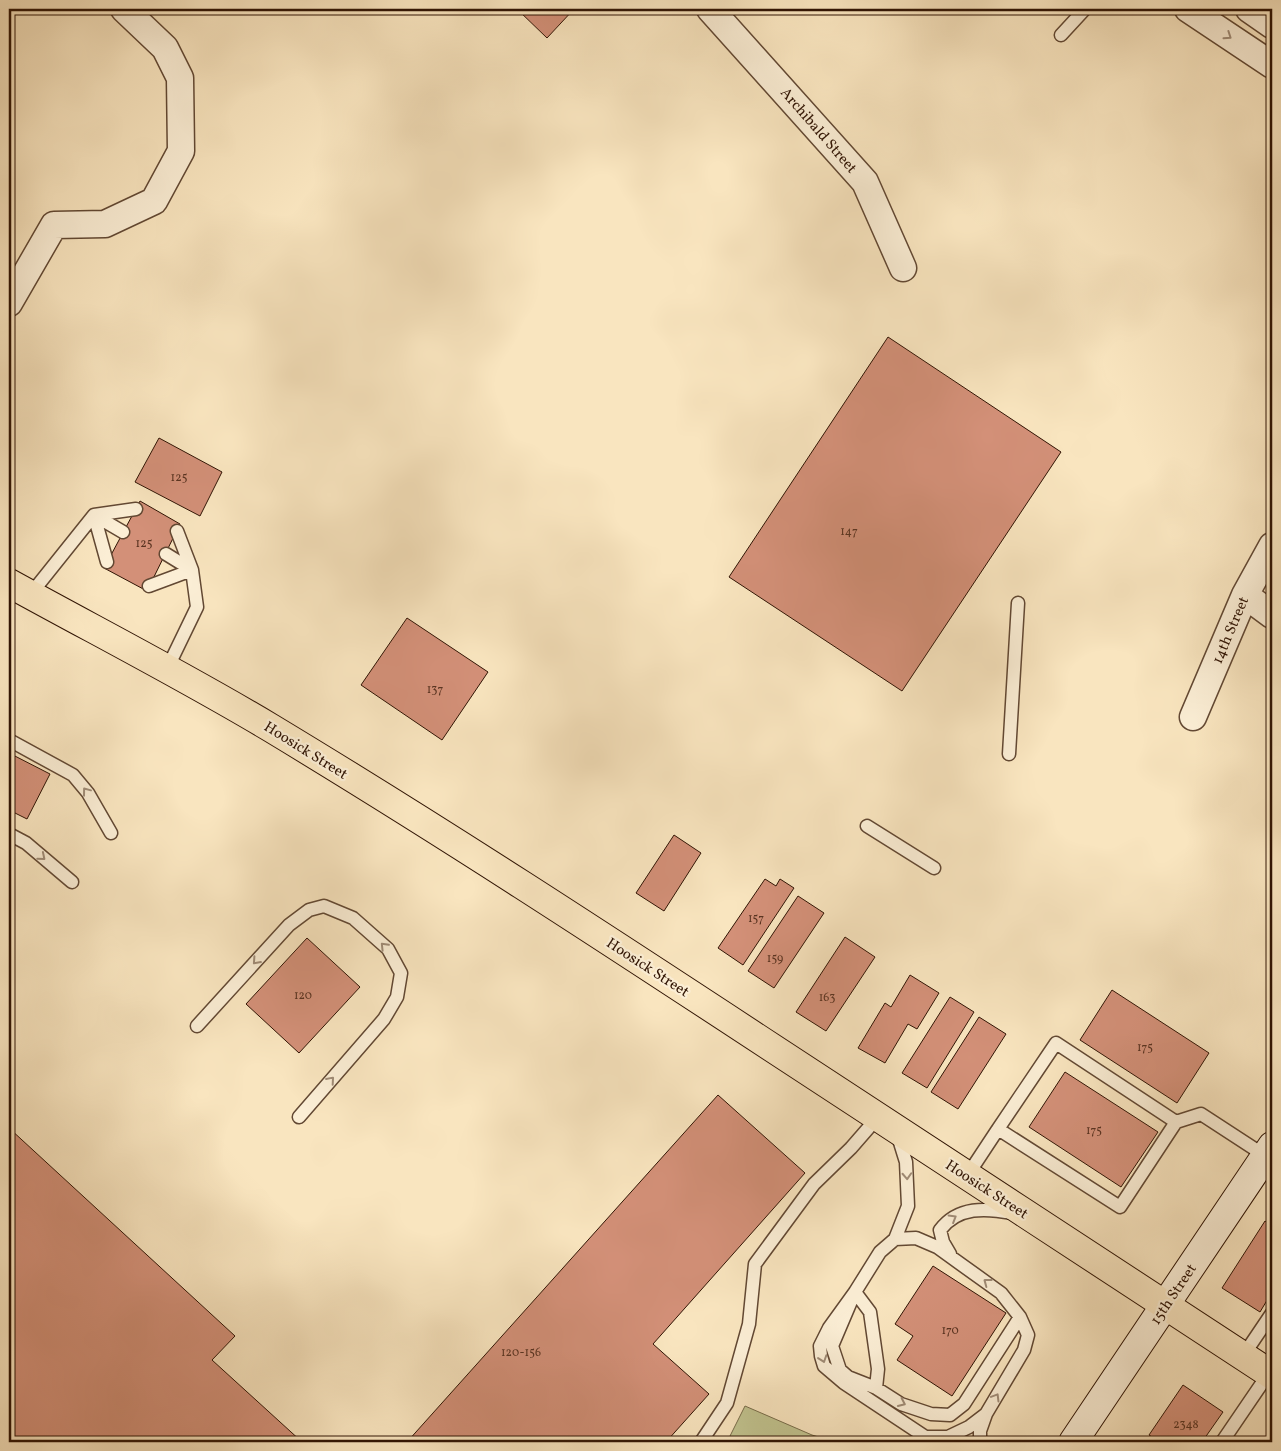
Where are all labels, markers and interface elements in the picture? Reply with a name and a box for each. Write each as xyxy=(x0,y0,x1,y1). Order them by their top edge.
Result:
one-way arrow xyxy=(1222,30,1232,39)
street label: Archibald Street xyxy=(775,84,861,178)
house number: 125 xyxy=(171,470,188,486)
house number: 147 xyxy=(840,524,858,540)
house number: 125 xyxy=(136,536,153,552)
street label: 14th Street xyxy=(1208,594,1255,668)
house number: 137 xyxy=(427,682,443,698)
street label: Hoosick Street xyxy=(259,717,351,785)
one-way arrow xyxy=(83,787,92,797)
one-way arrow xyxy=(36,851,45,860)
house number: 157 xyxy=(748,911,764,927)
street label: Hoosick Street xyxy=(602,934,693,1003)
one-way arrow xyxy=(381,943,390,952)
house number: 159 xyxy=(767,951,783,967)
one-way arrow xyxy=(253,955,262,964)
house number: 120 xyxy=(294,988,312,1004)
house number: 163 xyxy=(819,990,835,1006)
house number: 175 xyxy=(1137,1040,1153,1056)
one-way arrow xyxy=(325,1076,334,1085)
house number: 175 xyxy=(1086,1123,1102,1139)
street label: Hoosick Street xyxy=(941,1156,1032,1225)
one-way arrow xyxy=(901,1172,912,1180)
one-way arrow xyxy=(947,1215,956,1225)
street label: 15th Street xyxy=(1146,1260,1202,1330)
one-way arrow xyxy=(983,1279,993,1288)
house number: 170 xyxy=(941,1323,959,1339)
house number: 120-156 xyxy=(501,1345,541,1361)
one-way arrow xyxy=(817,1354,827,1363)
one-way arrow xyxy=(989,1394,999,1403)
one-way arrow xyxy=(897,1397,906,1407)
house number: 2348 xyxy=(1173,1417,1199,1433)

